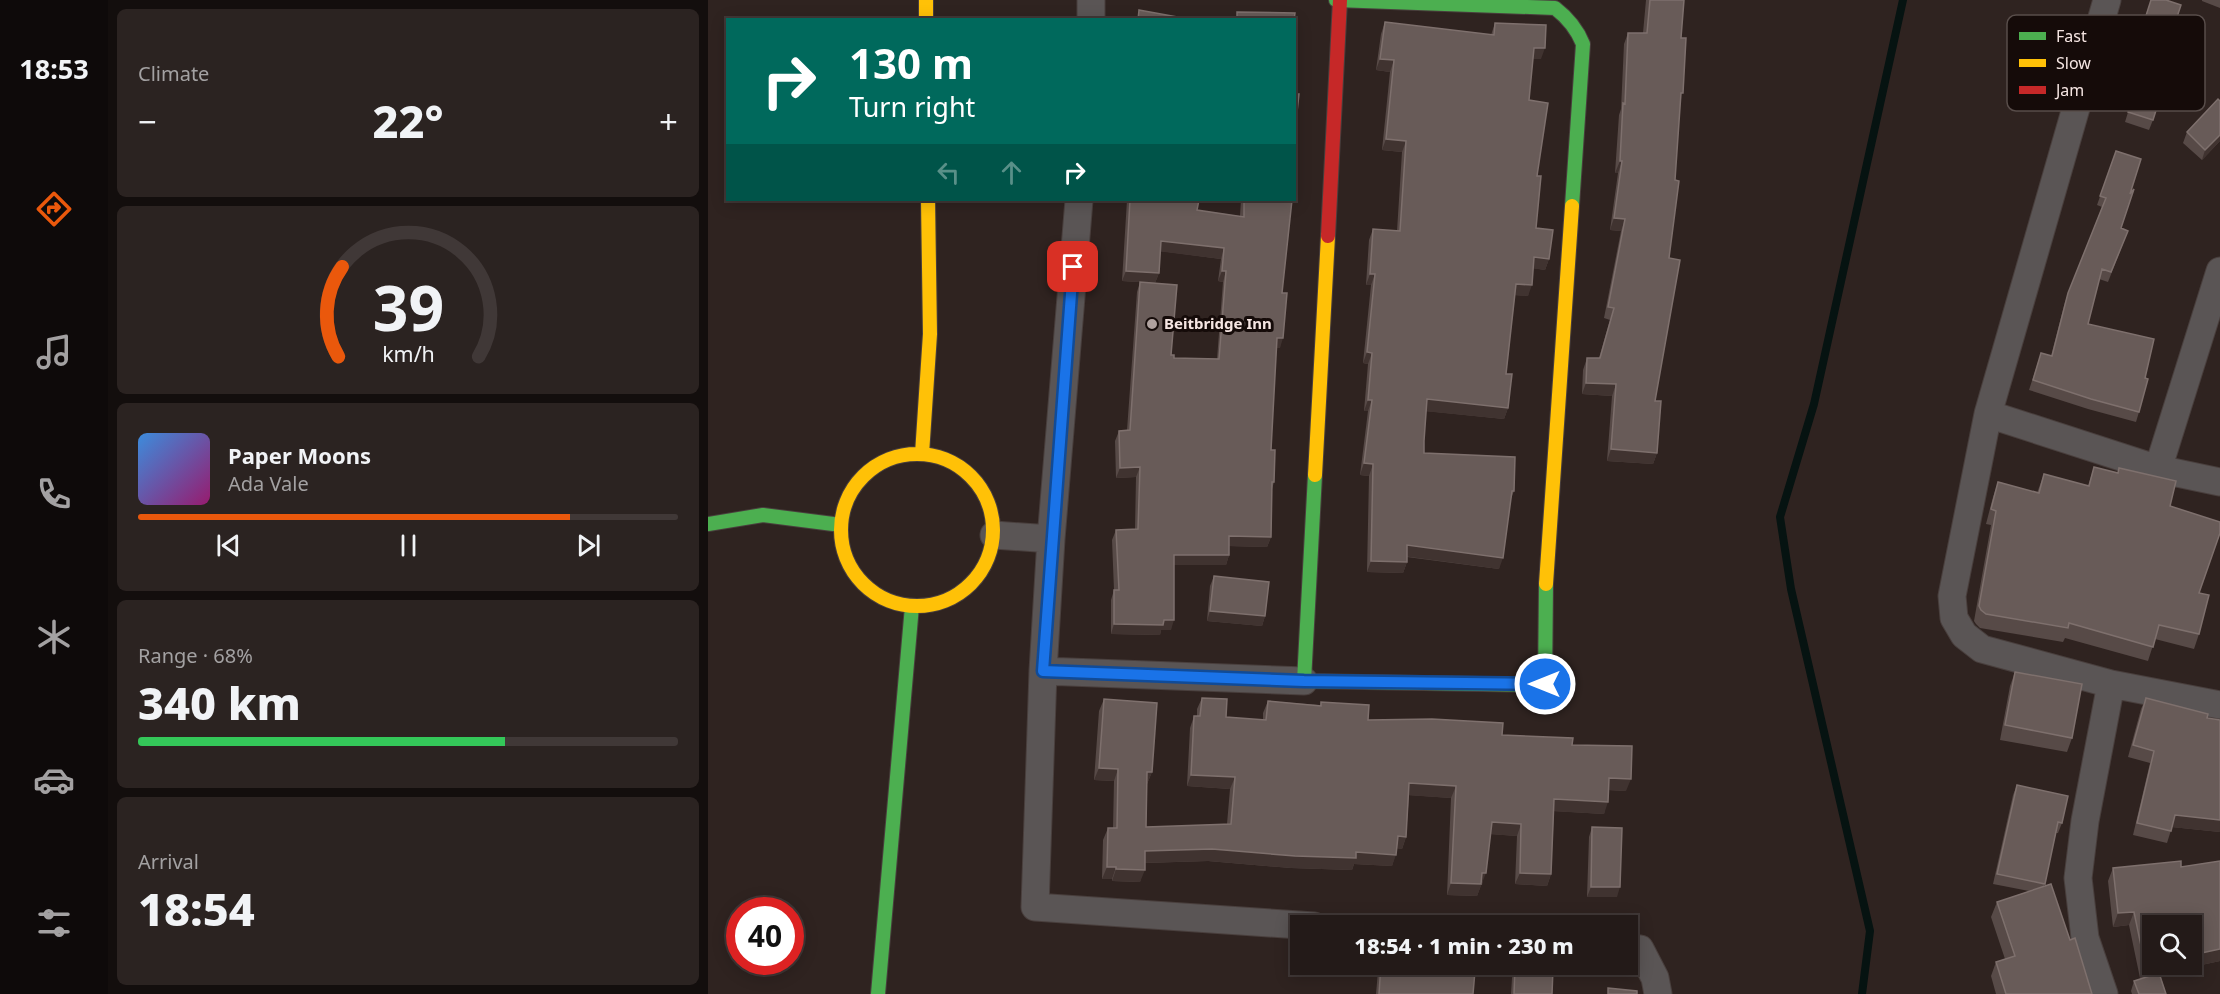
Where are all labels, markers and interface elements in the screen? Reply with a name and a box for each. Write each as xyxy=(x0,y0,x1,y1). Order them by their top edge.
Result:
legend xyxy=(2007,15,2205,111)
text: Fast xyxy=(2056,25,2087,47)
text: 130 m xyxy=(849,34,973,91)
icon: right xyxy=(750,42,828,120)
text: 18:53 xyxy=(19,50,89,87)
text: Slow xyxy=(2056,52,2091,74)
text: Climate xyxy=(138,60,209,87)
text: Jam xyxy=(2054,79,2084,101)
text: Turn right xyxy=(849,88,975,125)
text: 22° xyxy=(372,90,444,151)
text: − xyxy=(138,99,157,144)
text: + xyxy=(659,99,678,144)
icon: left xyxy=(932,156,965,189)
icon: ahead xyxy=(995,156,1028,189)
icon: right xyxy=(1058,156,1091,189)
icon: directions xyxy=(33,188,75,230)
pin xyxy=(1047,241,1098,292)
icon: arrive xyxy=(1056,250,1089,283)
text: 39 xyxy=(372,264,444,349)
place label: Beitbridge Inn xyxy=(1164,313,1272,333)
marker: Beitbridge Inn xyxy=(1145,317,1159,331)
icon: music xyxy=(33,331,75,373)
text: km/h xyxy=(382,339,434,368)
text: Paper Moons xyxy=(228,440,371,470)
text: Ada Vale xyxy=(228,470,309,497)
icon: phone xyxy=(33,473,75,515)
icon: previous xyxy=(212,529,245,562)
icon: pause xyxy=(392,529,425,562)
icon: next xyxy=(572,529,605,562)
icon: climate xyxy=(33,616,75,658)
text: Range · 68% xyxy=(138,642,253,669)
position arrow xyxy=(1513,652,1577,716)
text: 340 km xyxy=(138,672,301,733)
icon: car xyxy=(33,759,75,801)
text: Arrival xyxy=(138,848,199,875)
text: 18:54 xyxy=(138,878,255,939)
speed limit sign: 40 xyxy=(726,897,804,975)
icon: filters xyxy=(33,902,75,944)
map controls xyxy=(2142,915,2202,975)
button: search xyxy=(2142,915,2202,975)
text: 18:54 · 1 min · 230 m xyxy=(1354,930,1574,960)

